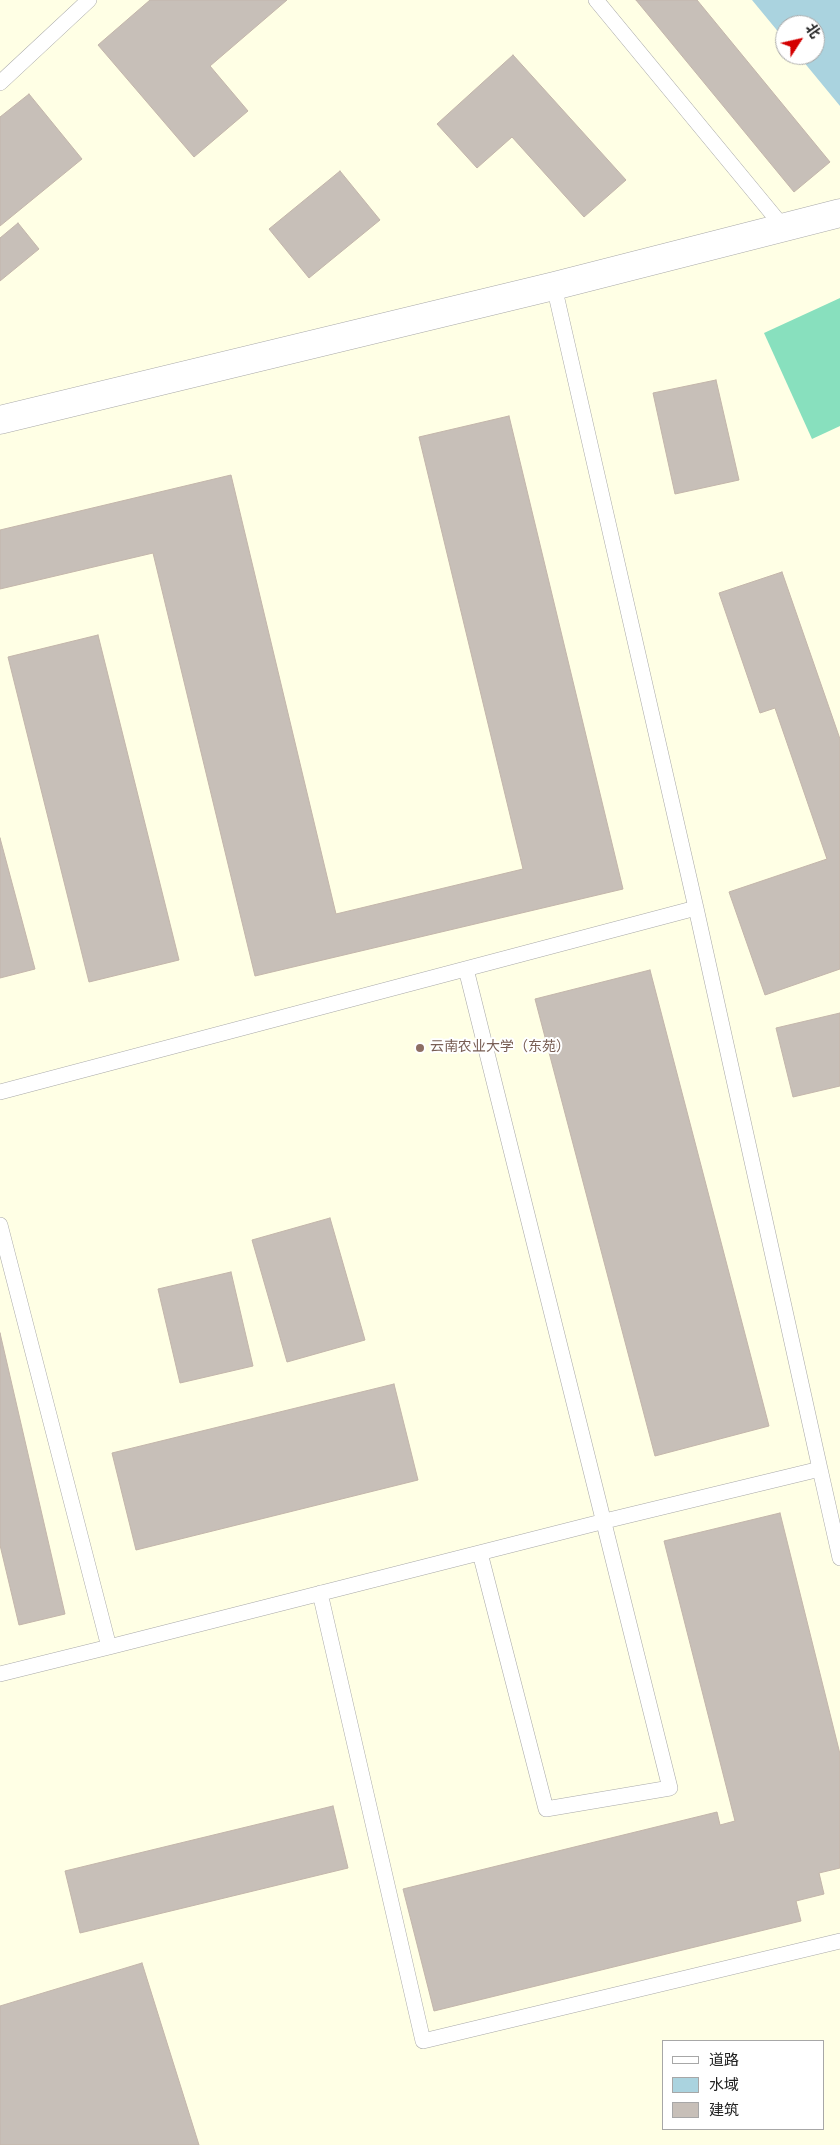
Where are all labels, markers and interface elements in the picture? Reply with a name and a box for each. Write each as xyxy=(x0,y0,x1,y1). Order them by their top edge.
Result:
north arrow xyxy=(775,15,825,65)
text: 北 xyxy=(801,21,823,42)
place label: 云南农业大学（东苑） xyxy=(430,1040,570,1056)
marker: 云南农业大学（东苑） xyxy=(414,1042,426,1054)
legend xyxy=(662,2040,825,2130)
text: 道路 xyxy=(709,2052,739,2071)
text: 水域 xyxy=(709,2077,739,2096)
text: 建筑 xyxy=(709,2102,739,2121)

